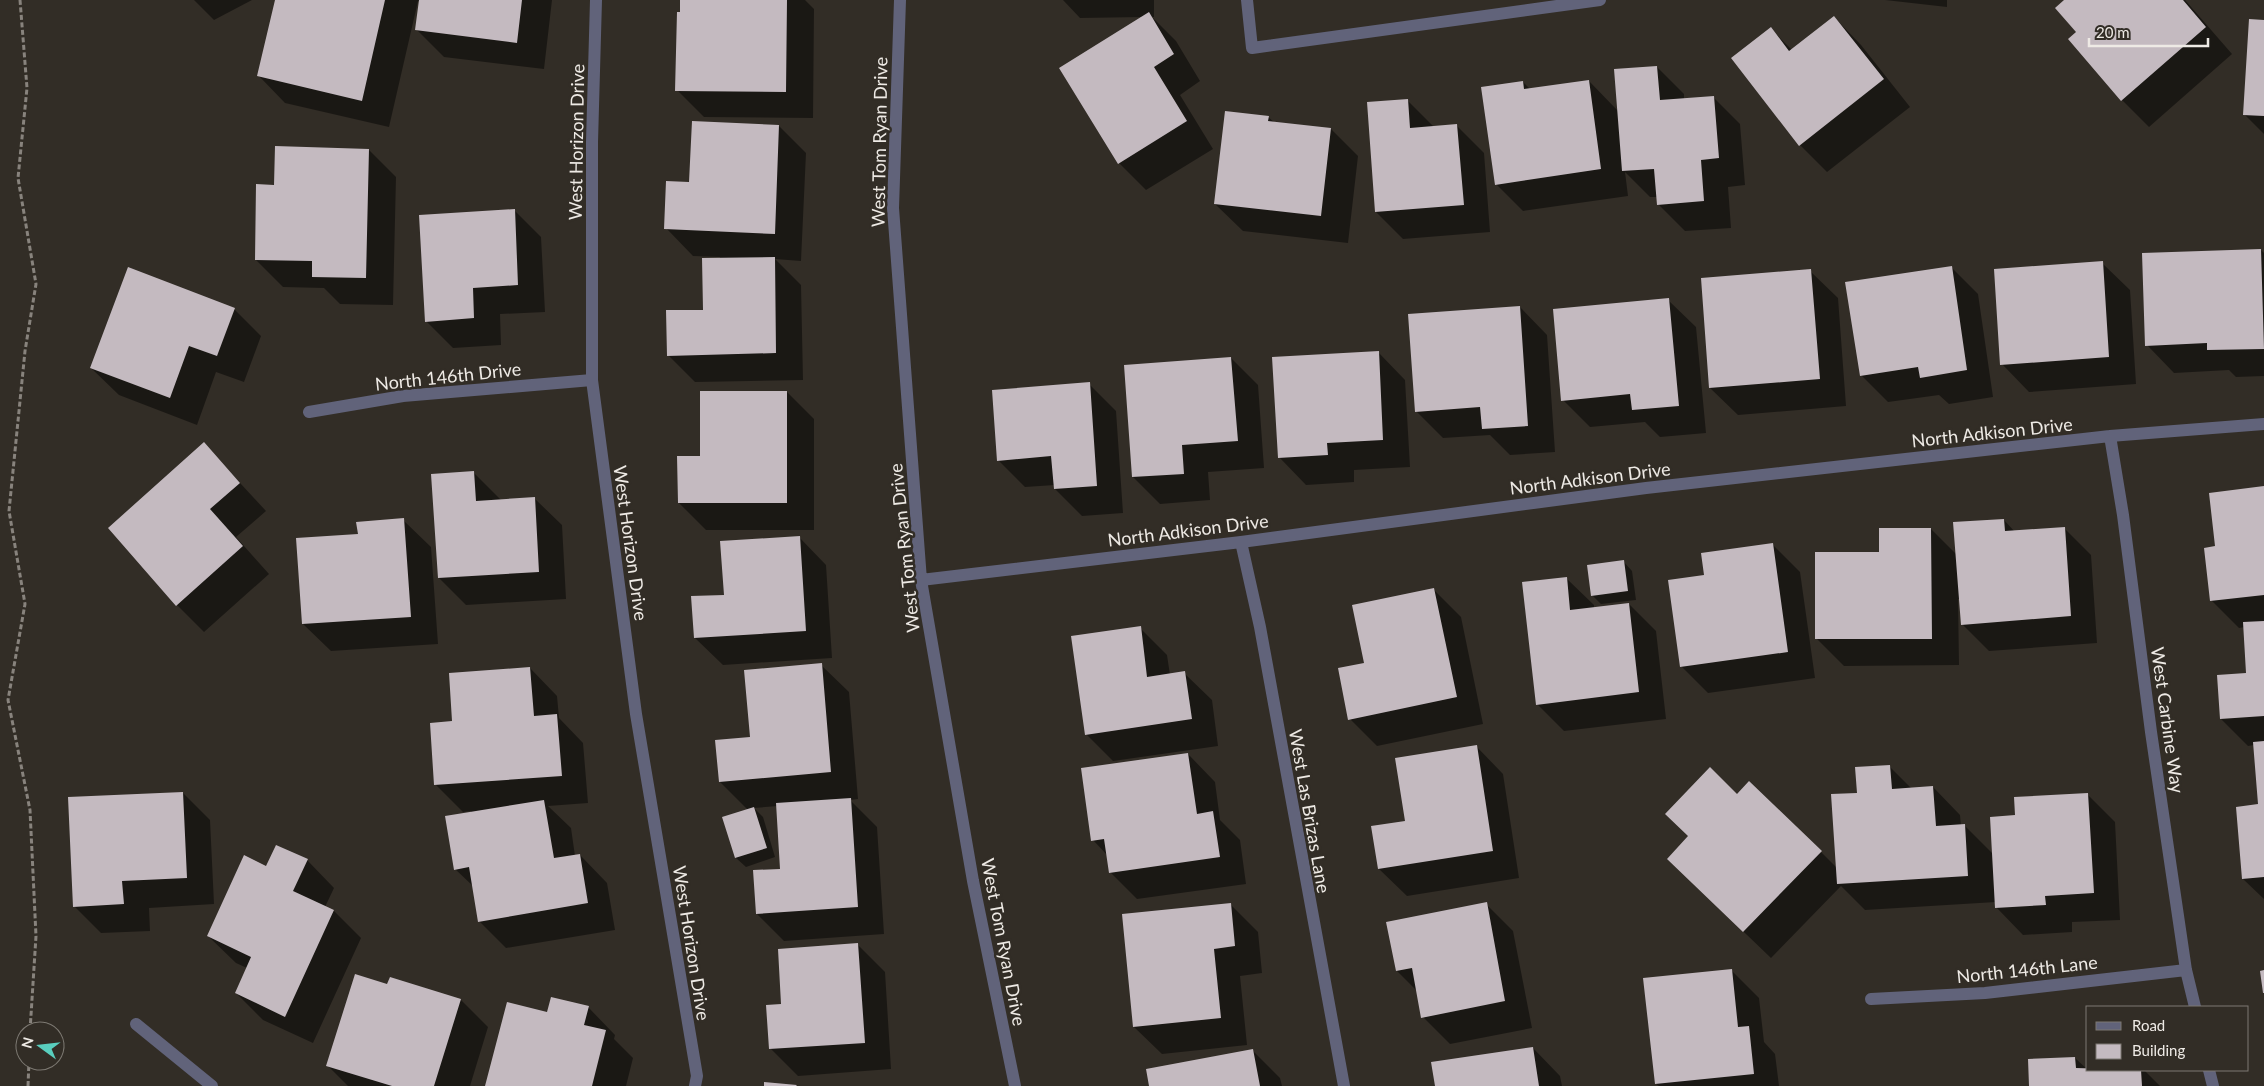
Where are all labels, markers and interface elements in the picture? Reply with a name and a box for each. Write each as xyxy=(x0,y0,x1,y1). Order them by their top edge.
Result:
scale bar xyxy=(2089,15,2208,47)
text: 20 m xyxy=(2096,23,2130,41)
street label: West Tom Ryan Drive xyxy=(867,57,891,227)
street label: West Horizon Drive xyxy=(564,64,588,220)
street label: North 146th Drive xyxy=(374,357,522,395)
street label: North Adkison Drive xyxy=(1910,413,2074,451)
street label: North Adkison Drive xyxy=(1508,457,1672,499)
street label: West Tom Ryan Drive xyxy=(884,462,924,634)
street label: West Horizon Drive xyxy=(609,464,653,622)
street label: North Adkison Drive xyxy=(1106,509,1270,551)
street label: West Carbine Way xyxy=(2147,645,2189,795)
street label: West Las Brizas Lane xyxy=(1285,727,1335,895)
street label: West Tom Ryan Drive xyxy=(977,856,1031,1028)
street label: West Horizon Drive xyxy=(669,864,715,1022)
street label: North 146th Lane xyxy=(1955,951,2099,987)
legend xyxy=(2086,1006,2249,1071)
text: Road xyxy=(2132,1016,2165,1034)
north arrow xyxy=(15,1021,65,1071)
text: N xyxy=(17,1035,37,1050)
text: Building xyxy=(2132,1041,2185,1059)

